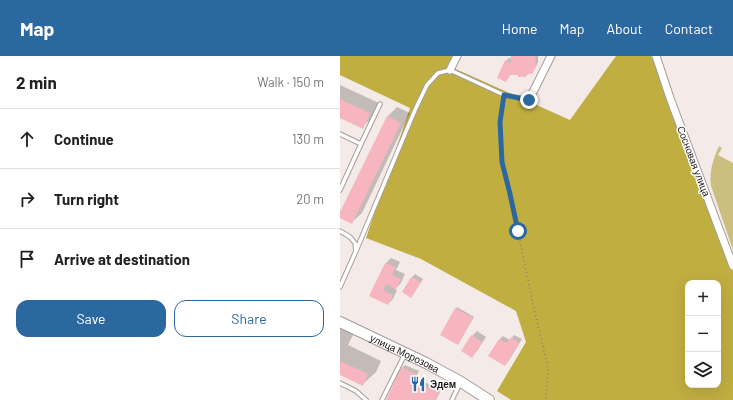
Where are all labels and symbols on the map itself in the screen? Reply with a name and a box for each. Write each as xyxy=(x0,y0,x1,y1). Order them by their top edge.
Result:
route end xyxy=(520,91,538,109)
street label: Сосновая улица xyxy=(675,124,713,198)
route start xyxy=(509,222,527,240)
street label: улица Морозова xyxy=(368,331,442,375)
restaurant icon: Эдем xyxy=(409,375,427,393)
place label: Эдем xyxy=(430,378,456,390)

